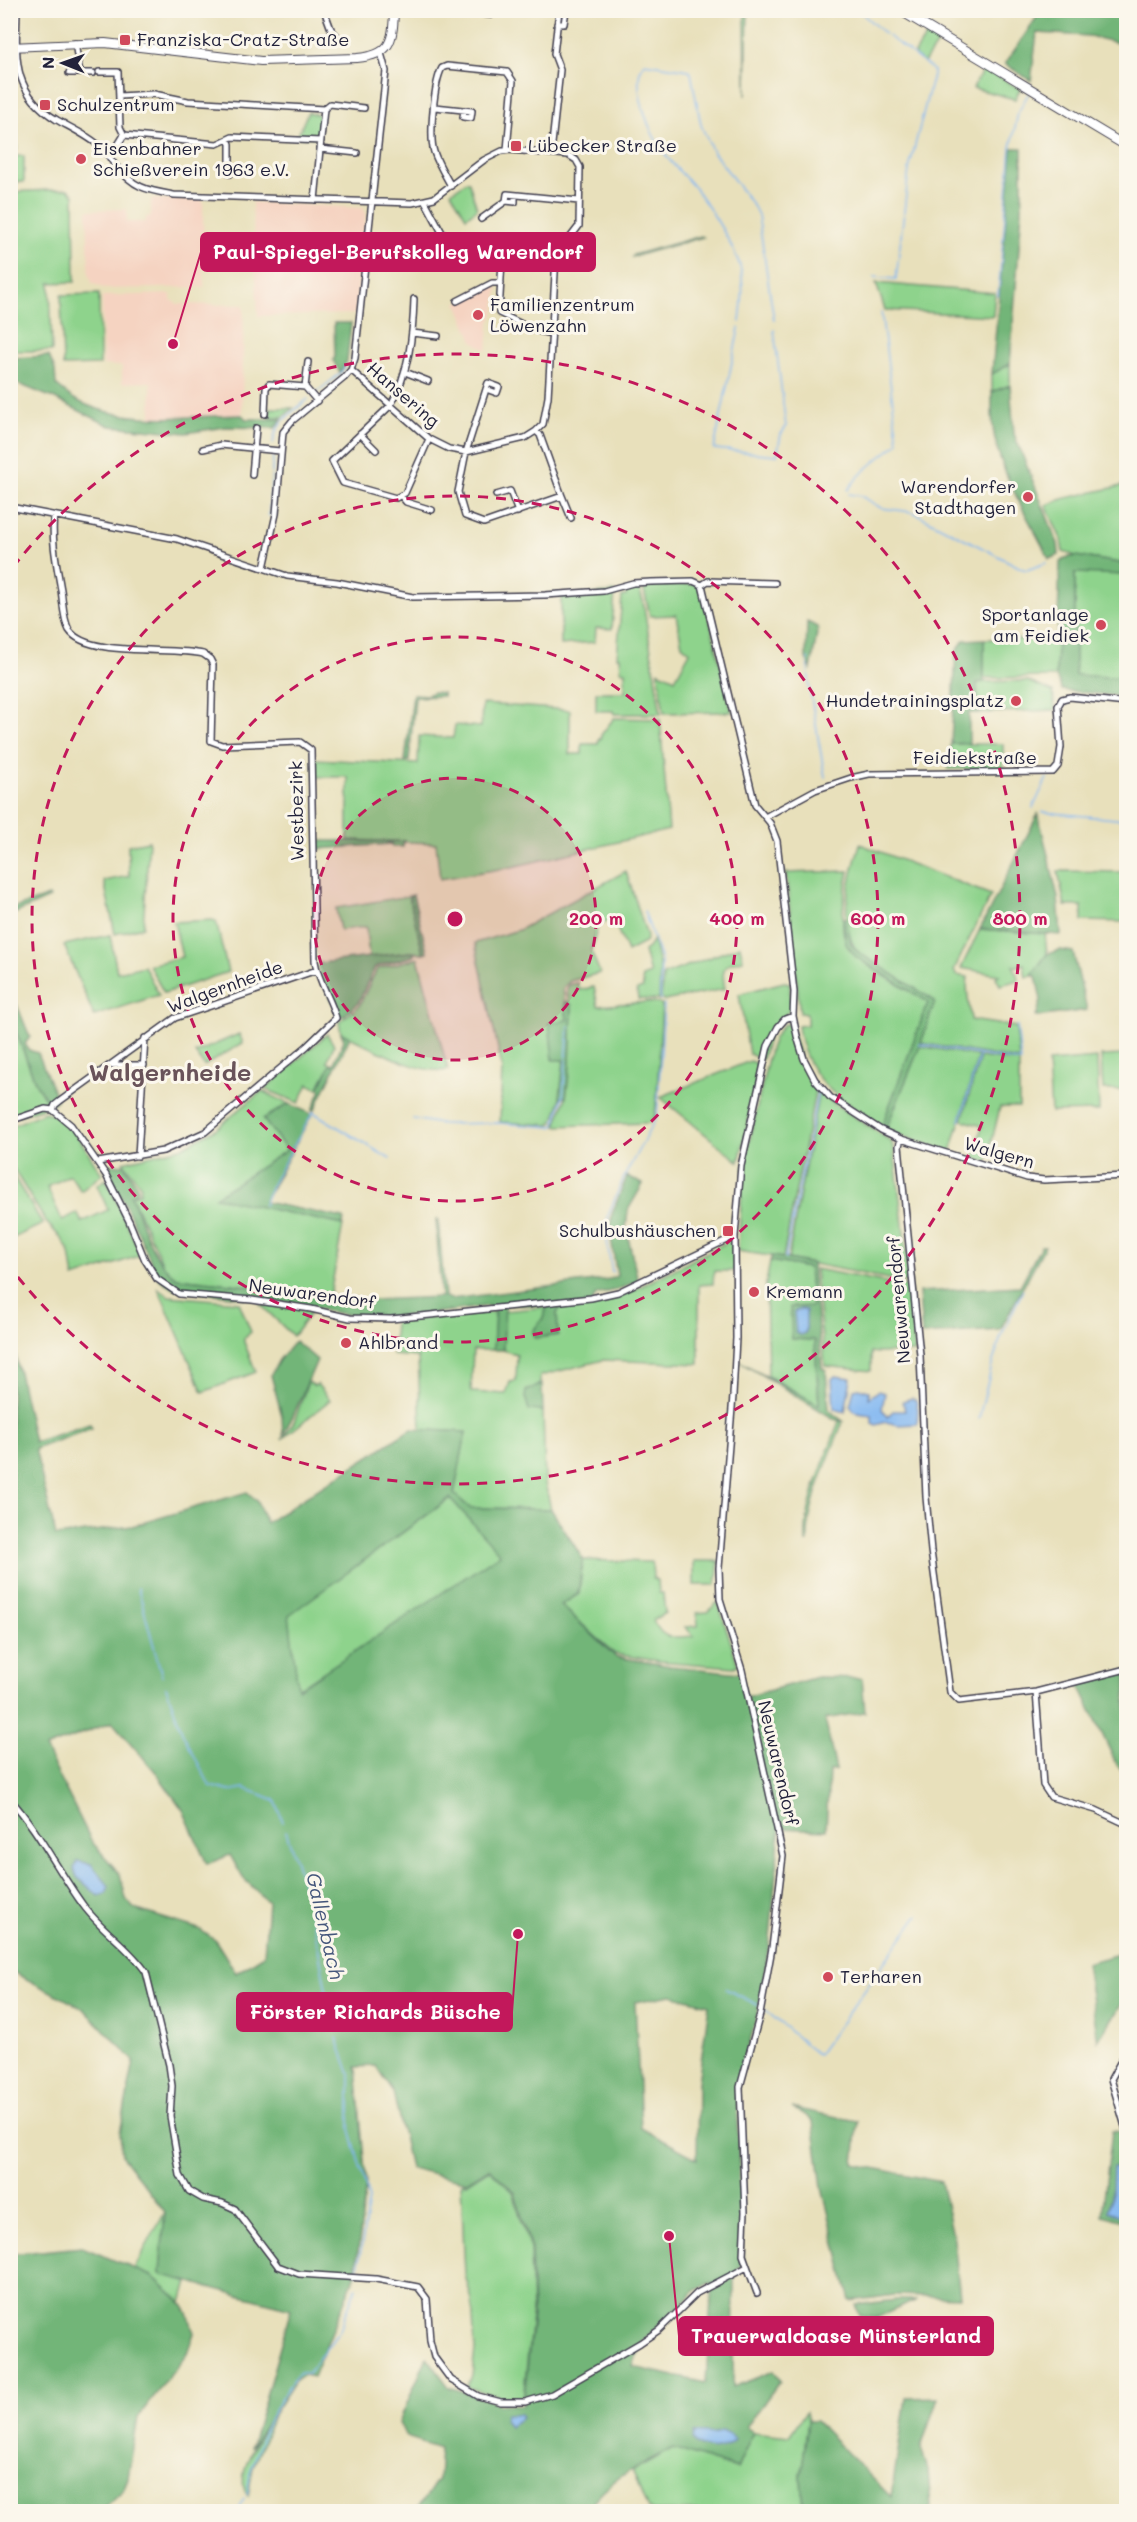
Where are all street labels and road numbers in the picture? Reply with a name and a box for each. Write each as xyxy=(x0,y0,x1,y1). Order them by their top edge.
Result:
street label: Hansering xyxy=(362,356,445,432)
street label: Feidiekstraße xyxy=(913,745,1037,769)
street label: Westbezirk xyxy=(283,761,309,861)
street label: Walgernheide xyxy=(163,954,286,1018)
street label: Walgern xyxy=(961,1131,1037,1174)
street label: Neuwarendorf xyxy=(880,1234,916,1365)
street label: Neuwarendorf xyxy=(247,1272,378,1314)
street label: Neuwarendorf xyxy=(753,1698,805,1829)

